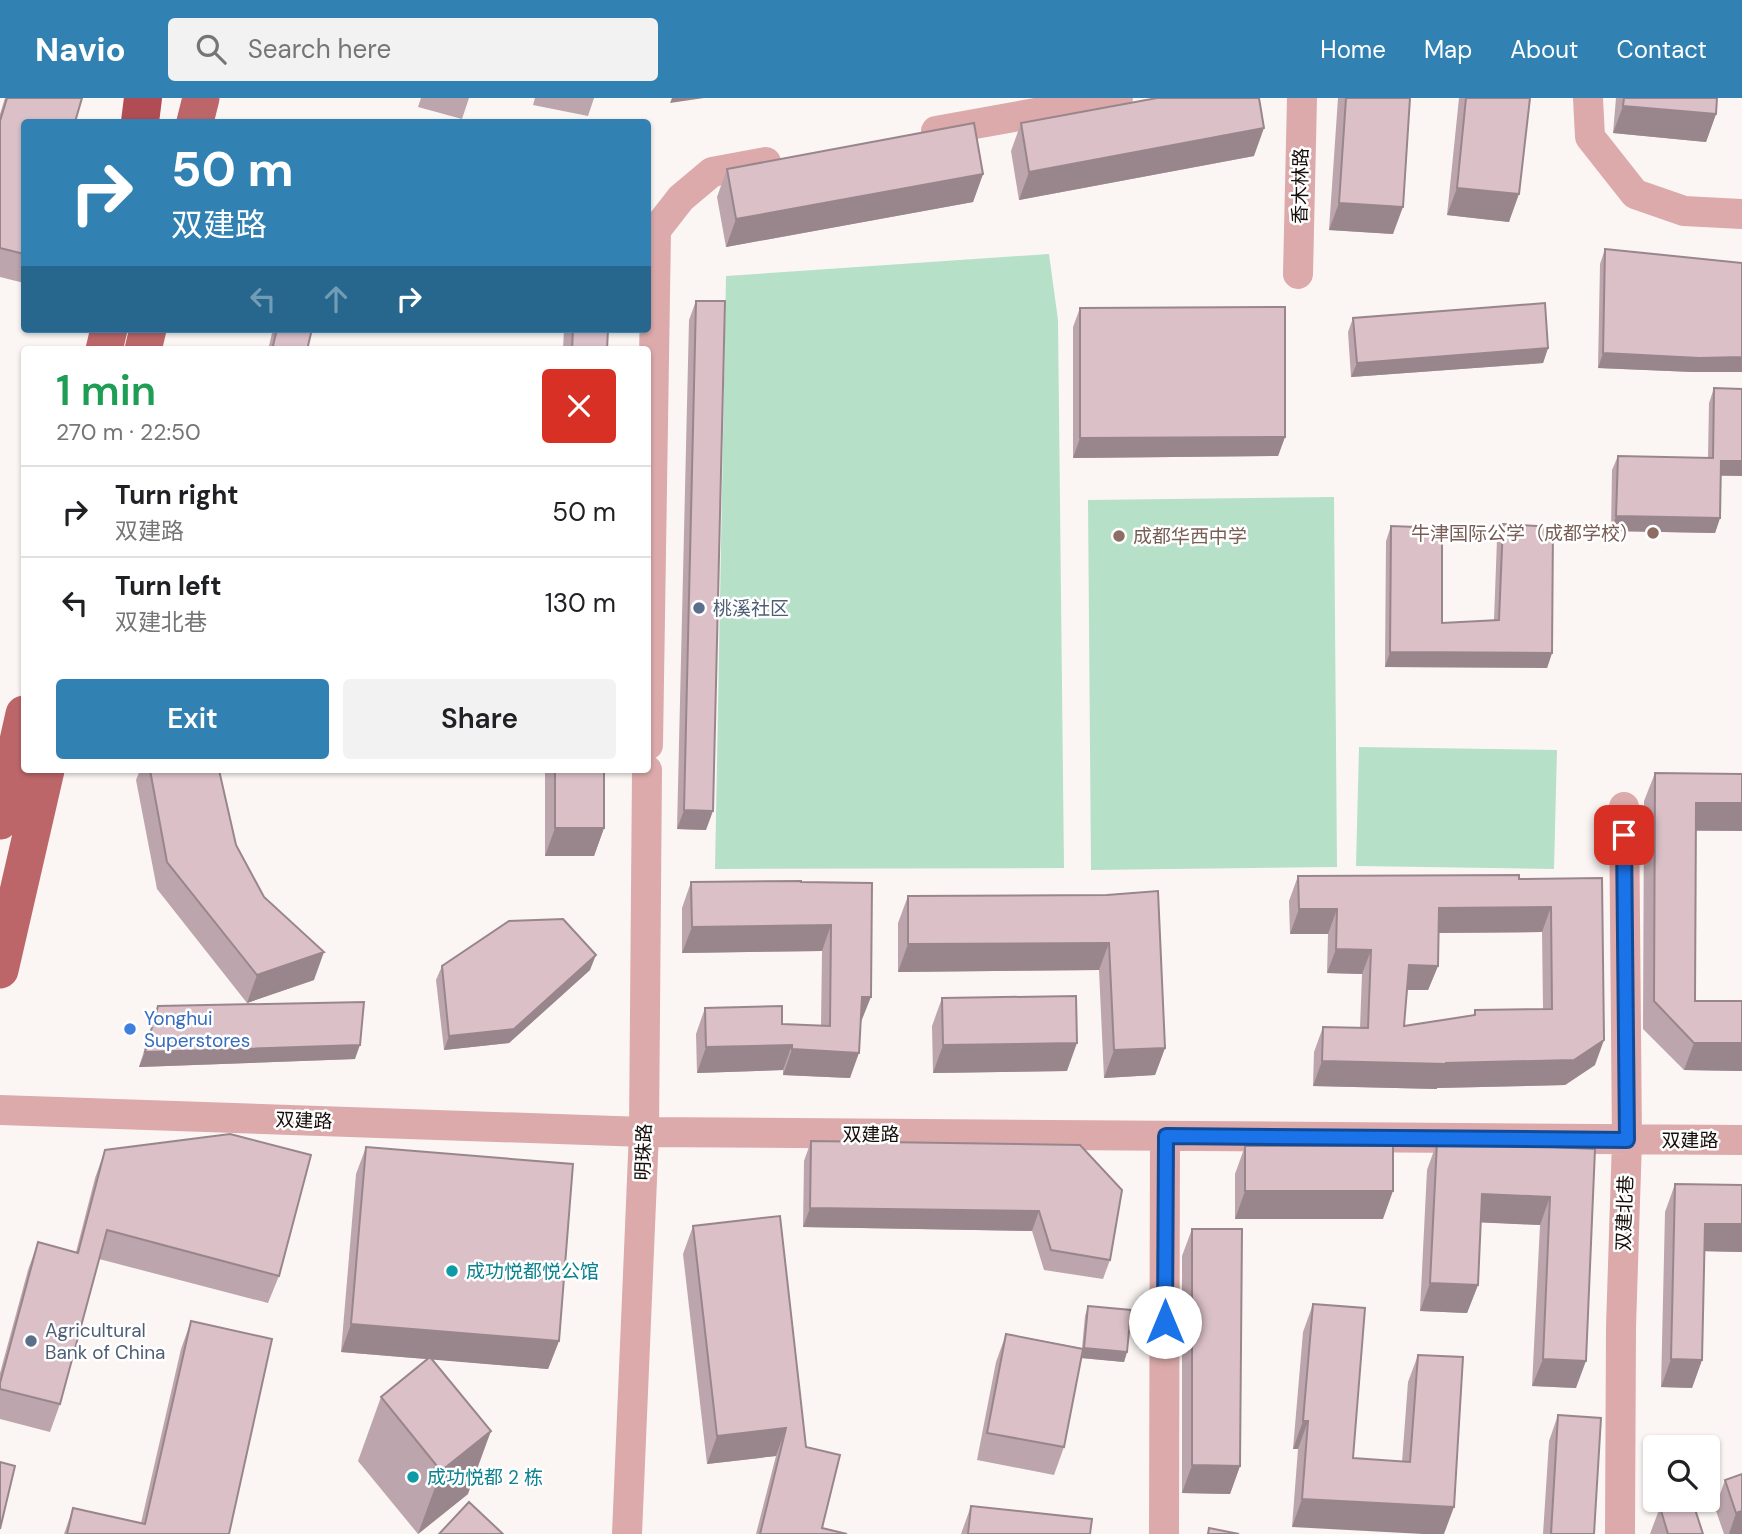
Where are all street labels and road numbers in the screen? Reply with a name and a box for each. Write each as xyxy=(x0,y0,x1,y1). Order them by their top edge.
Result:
street label: 香木林路 xyxy=(1287,148,1314,224)
street label: 双建路 xyxy=(275,1107,333,1134)
street label: 双建路 xyxy=(842,1122,900,1147)
street label: 明珠路 xyxy=(630,1123,657,1181)
street label: 双建路 xyxy=(1661,1128,1719,1153)
street label: 双建北巷 xyxy=(1611,1175,1638,1251)

